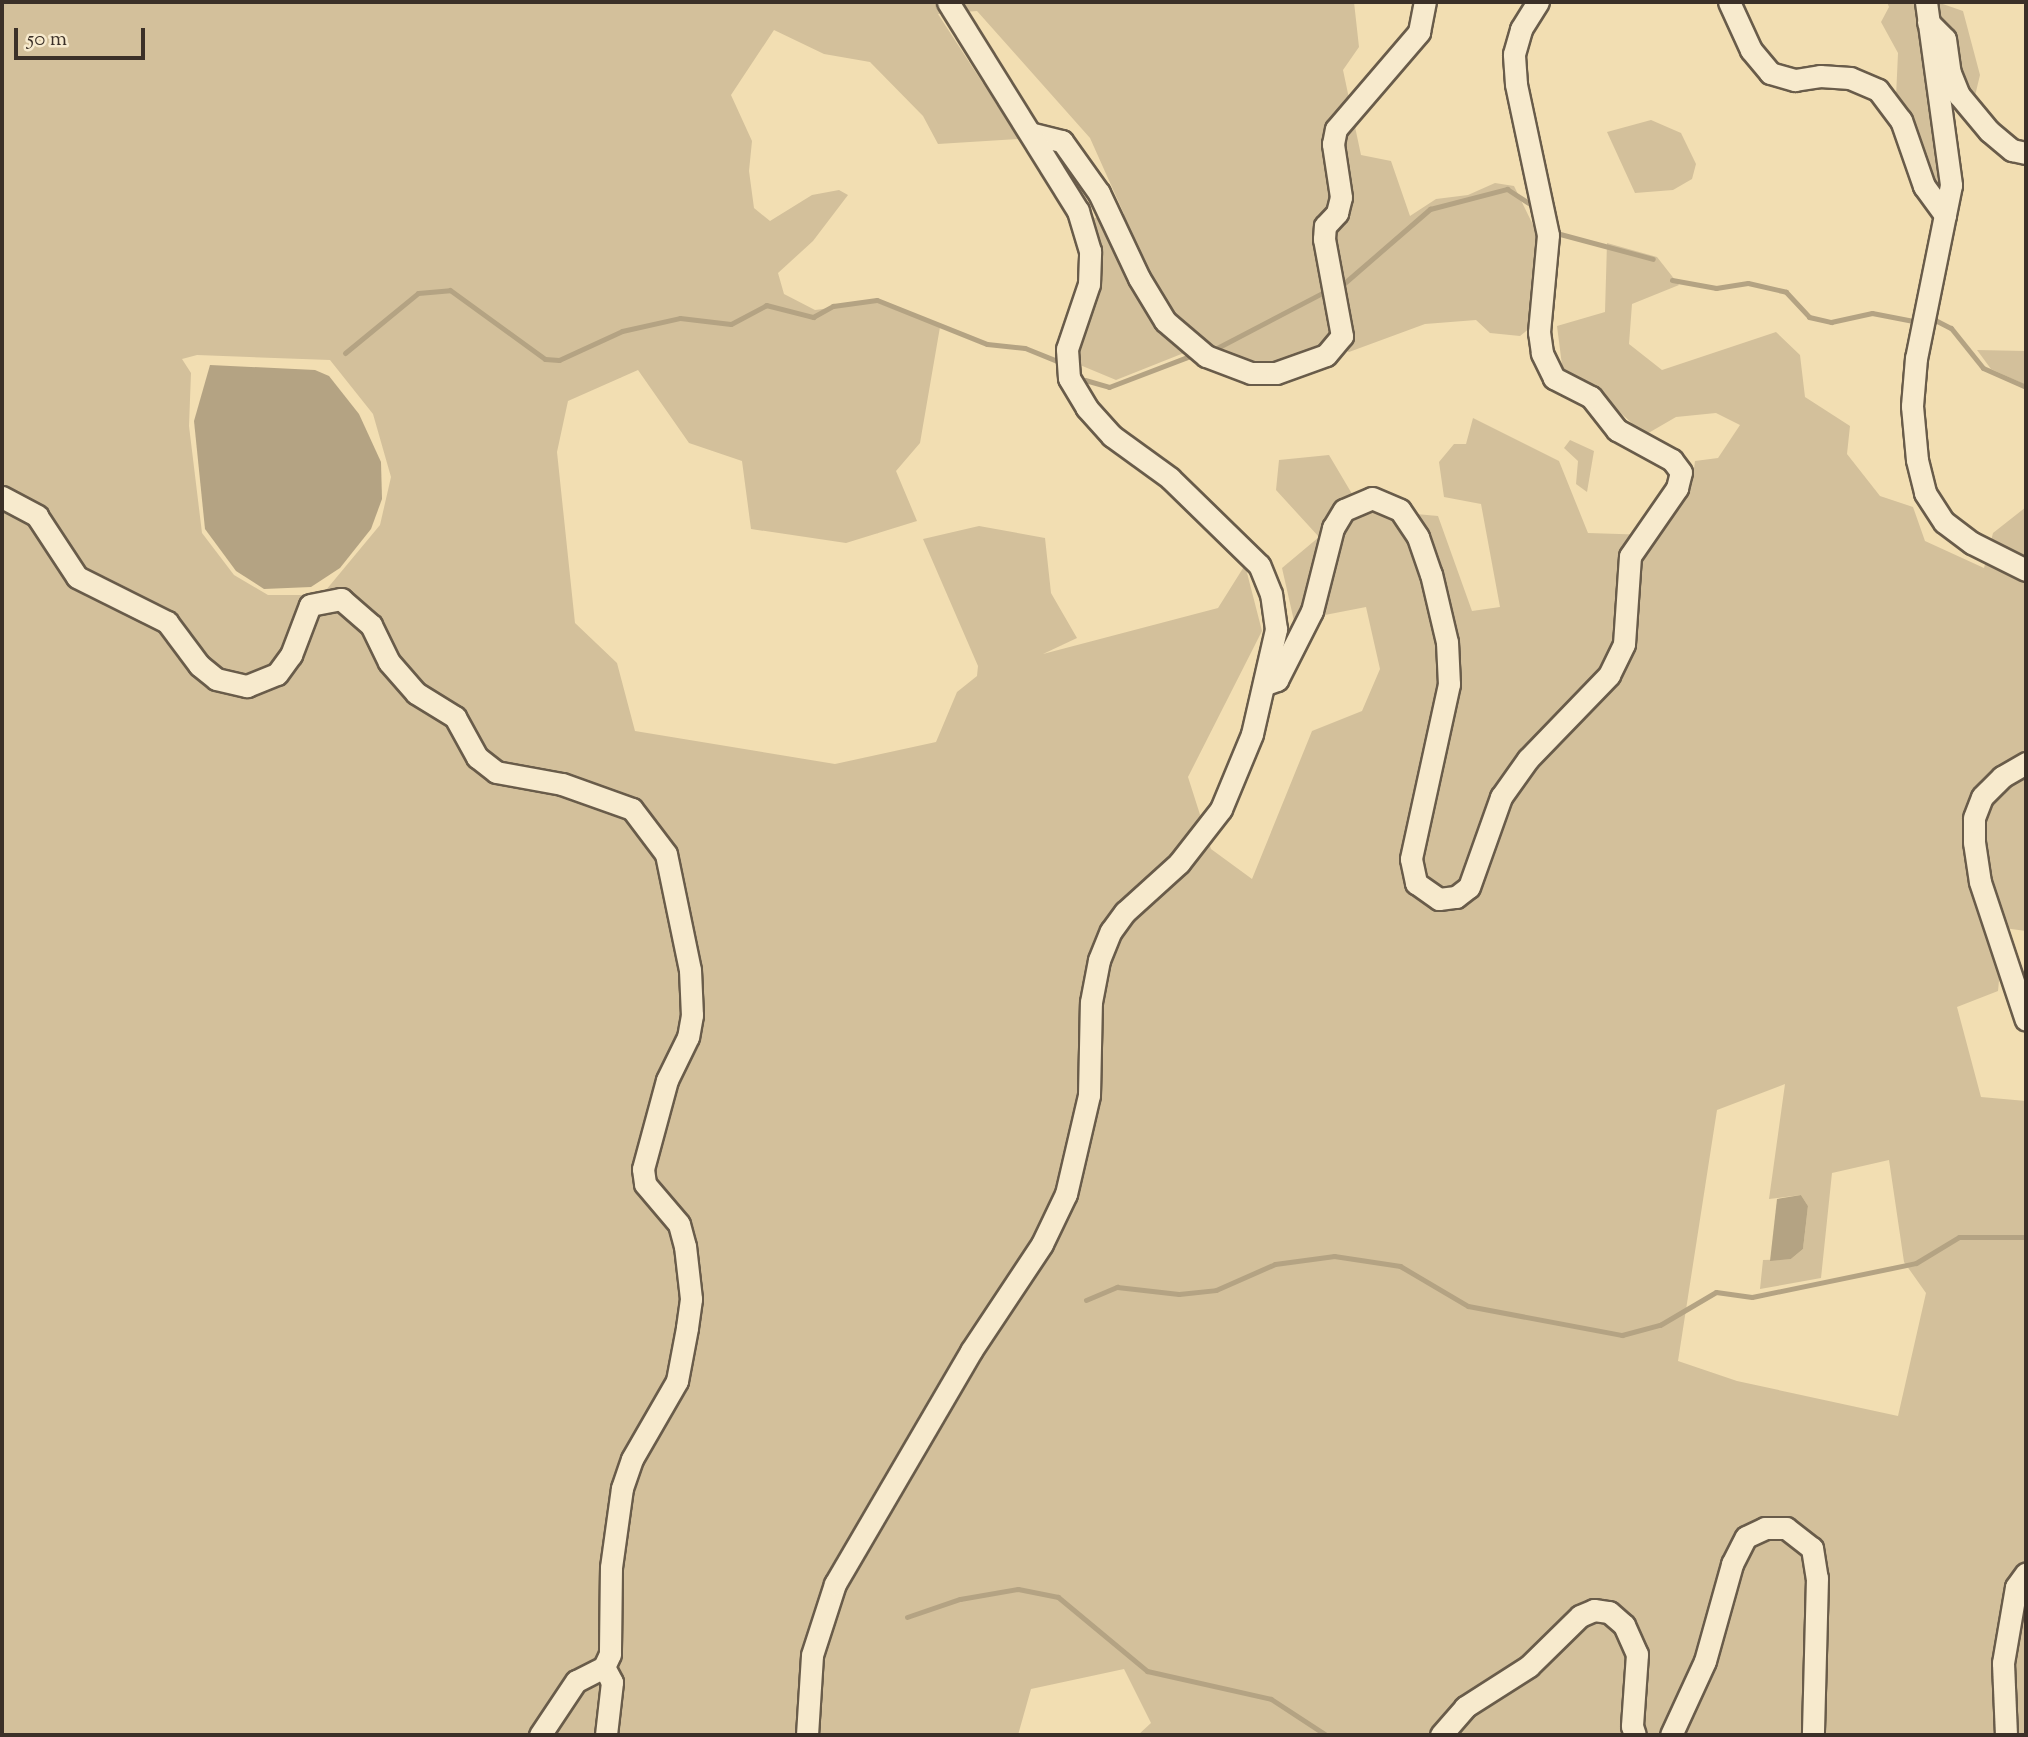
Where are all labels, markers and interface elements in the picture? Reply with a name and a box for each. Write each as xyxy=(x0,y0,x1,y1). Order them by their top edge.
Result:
scale bar xyxy=(18,14,149,58)
text: 50 m xyxy=(27,25,67,55)

